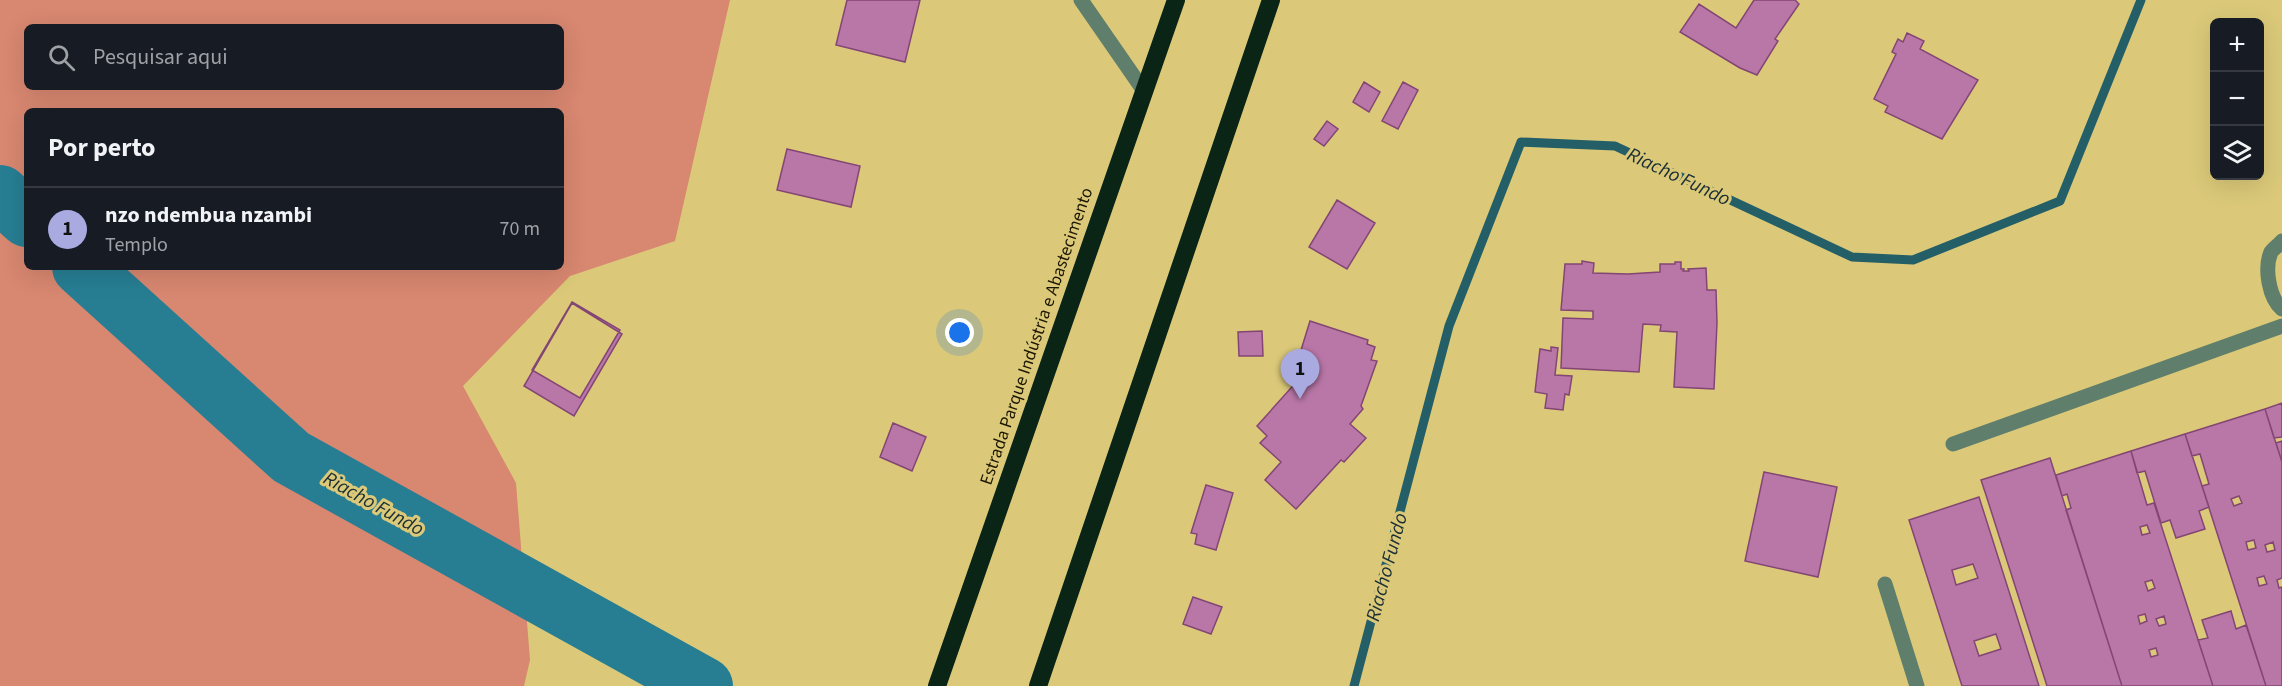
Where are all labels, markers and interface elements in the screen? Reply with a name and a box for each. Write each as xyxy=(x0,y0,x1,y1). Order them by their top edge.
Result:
map controls xyxy=(2210,18,2264,180)
button: + xyxy=(2210,18,2264,72)
search box xyxy=(24,24,564,90)
icon: search xyxy=(45,41,78,74)
text: Pesquisar aqui xyxy=(93,41,228,73)
button: − xyxy=(2210,72,2264,126)
button: layers xyxy=(2210,126,2264,180)
text: Por perto xyxy=(48,129,156,166)
water label: Riacho Fundo xyxy=(1622,141,1735,213)
street label: Estrada Parque Indústria e Abastecimento xyxy=(974,184,1099,488)
text: nzo ndembua nzambi xyxy=(105,199,312,231)
text: 1 xyxy=(62,215,73,243)
text: 70 m xyxy=(500,215,540,243)
text: Templo xyxy=(105,231,168,259)
your location xyxy=(945,318,974,347)
pin: 1 xyxy=(1280,350,1320,399)
water label: Riacho Fundo xyxy=(318,465,429,543)
water label: Riacho Fundo xyxy=(1359,510,1415,625)

